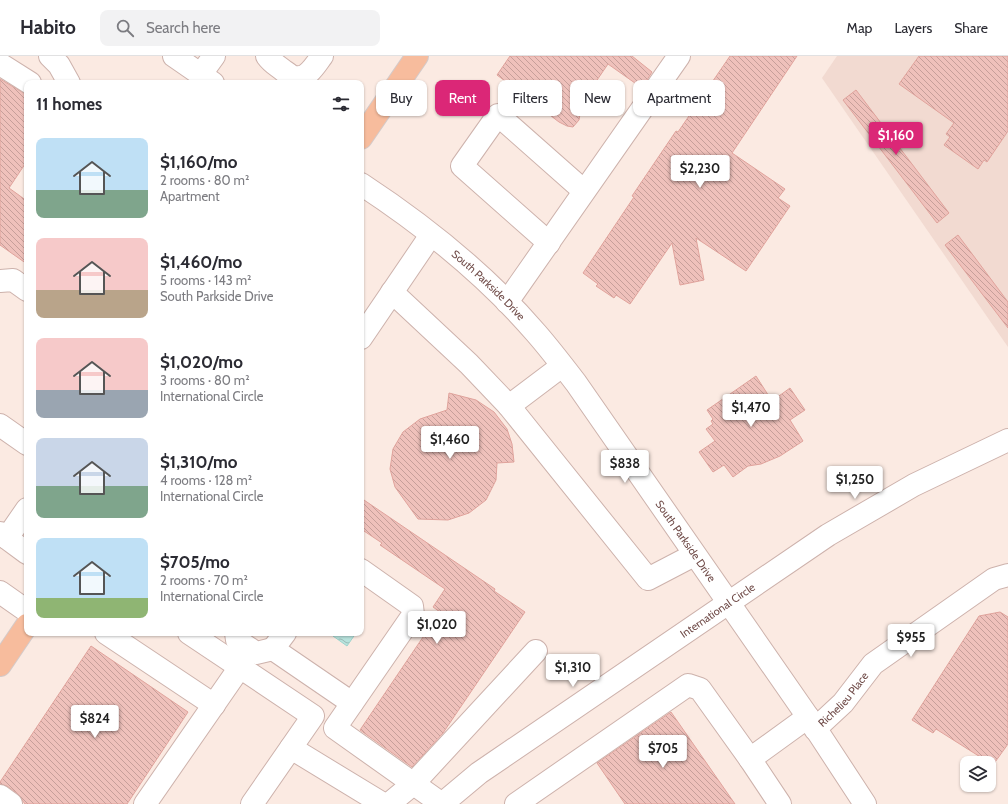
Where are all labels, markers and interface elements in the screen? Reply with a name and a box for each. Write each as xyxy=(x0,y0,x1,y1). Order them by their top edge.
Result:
search box xyxy=(100,10,380,46)
text: Habito xyxy=(20,16,76,39)
icon: search xyxy=(114,17,136,39)
text: Search here xyxy=(146,19,220,37)
text: Map xyxy=(847,19,872,37)
text: Layers xyxy=(894,19,932,37)
text: Share xyxy=(954,19,988,37)
chip: Buy xyxy=(376,80,427,116)
chip: Rent xyxy=(435,80,490,116)
chip: Filters xyxy=(498,80,562,116)
chip: New xyxy=(570,80,625,116)
chip: Apartment xyxy=(633,80,725,116)
icon: filters xyxy=(330,93,352,115)
text: 11 homes xyxy=(36,94,102,114)
pin: $1,160 xyxy=(863,122,929,156)
text: $1,160 xyxy=(878,127,914,143)
text: $1,160/mo xyxy=(160,152,238,172)
icon: home xyxy=(68,154,116,202)
pin: $2,230 xyxy=(667,155,733,189)
text: $2,230 xyxy=(680,160,720,176)
text: 2 rooms · 80 m² xyxy=(160,172,249,188)
text: Apartment xyxy=(160,188,220,204)
street label: South Parkside Drive xyxy=(449,247,528,323)
text: $1,460/mo xyxy=(160,252,242,272)
icon: home xyxy=(68,254,116,302)
text: 5 rooms · 143 m² xyxy=(160,272,251,288)
text: South Parkside Drive xyxy=(160,288,273,304)
text: $1,020/mo xyxy=(160,352,243,372)
icon: home xyxy=(68,354,116,402)
text: 3 rooms · 80 m² xyxy=(160,372,250,388)
text: International Circle xyxy=(160,388,263,404)
pin: $1,470 xyxy=(718,394,784,428)
text: $1,470 xyxy=(731,399,771,415)
pin: $1,460 xyxy=(417,426,483,460)
text: $1,460 xyxy=(430,431,470,447)
pin: $838 xyxy=(601,450,649,484)
text: $1,310/mo xyxy=(160,452,237,472)
icon: home xyxy=(68,454,116,502)
text: $838 xyxy=(610,455,640,471)
pin: $1,250 xyxy=(822,466,888,500)
text: $1,250 xyxy=(836,471,874,487)
text: 4 rooms · 128 m² xyxy=(160,472,252,488)
text: International Circle xyxy=(160,488,263,504)
street label: South Parkside Drive xyxy=(653,498,719,585)
text: $705/mo xyxy=(160,552,230,572)
icon: home xyxy=(68,554,116,602)
text: 2 rooms · 70 m² xyxy=(160,572,248,588)
street label: International Circle xyxy=(677,580,758,641)
text: International Circle xyxy=(160,588,263,604)
pin: $1,020 xyxy=(404,611,470,645)
text: $1,020 xyxy=(417,616,457,632)
pin: $955 xyxy=(887,624,935,658)
text: $955 xyxy=(897,629,925,645)
pin: $1,310 xyxy=(540,654,606,688)
text: $1,310 xyxy=(555,659,591,675)
street label: Richelieu Place xyxy=(815,669,872,730)
pin: $824 xyxy=(71,705,119,739)
text: $824 xyxy=(80,710,110,726)
pin: $705 xyxy=(639,735,687,769)
text: $705 xyxy=(648,740,678,756)
map controls xyxy=(960,756,996,792)
button: layers xyxy=(960,756,996,792)

